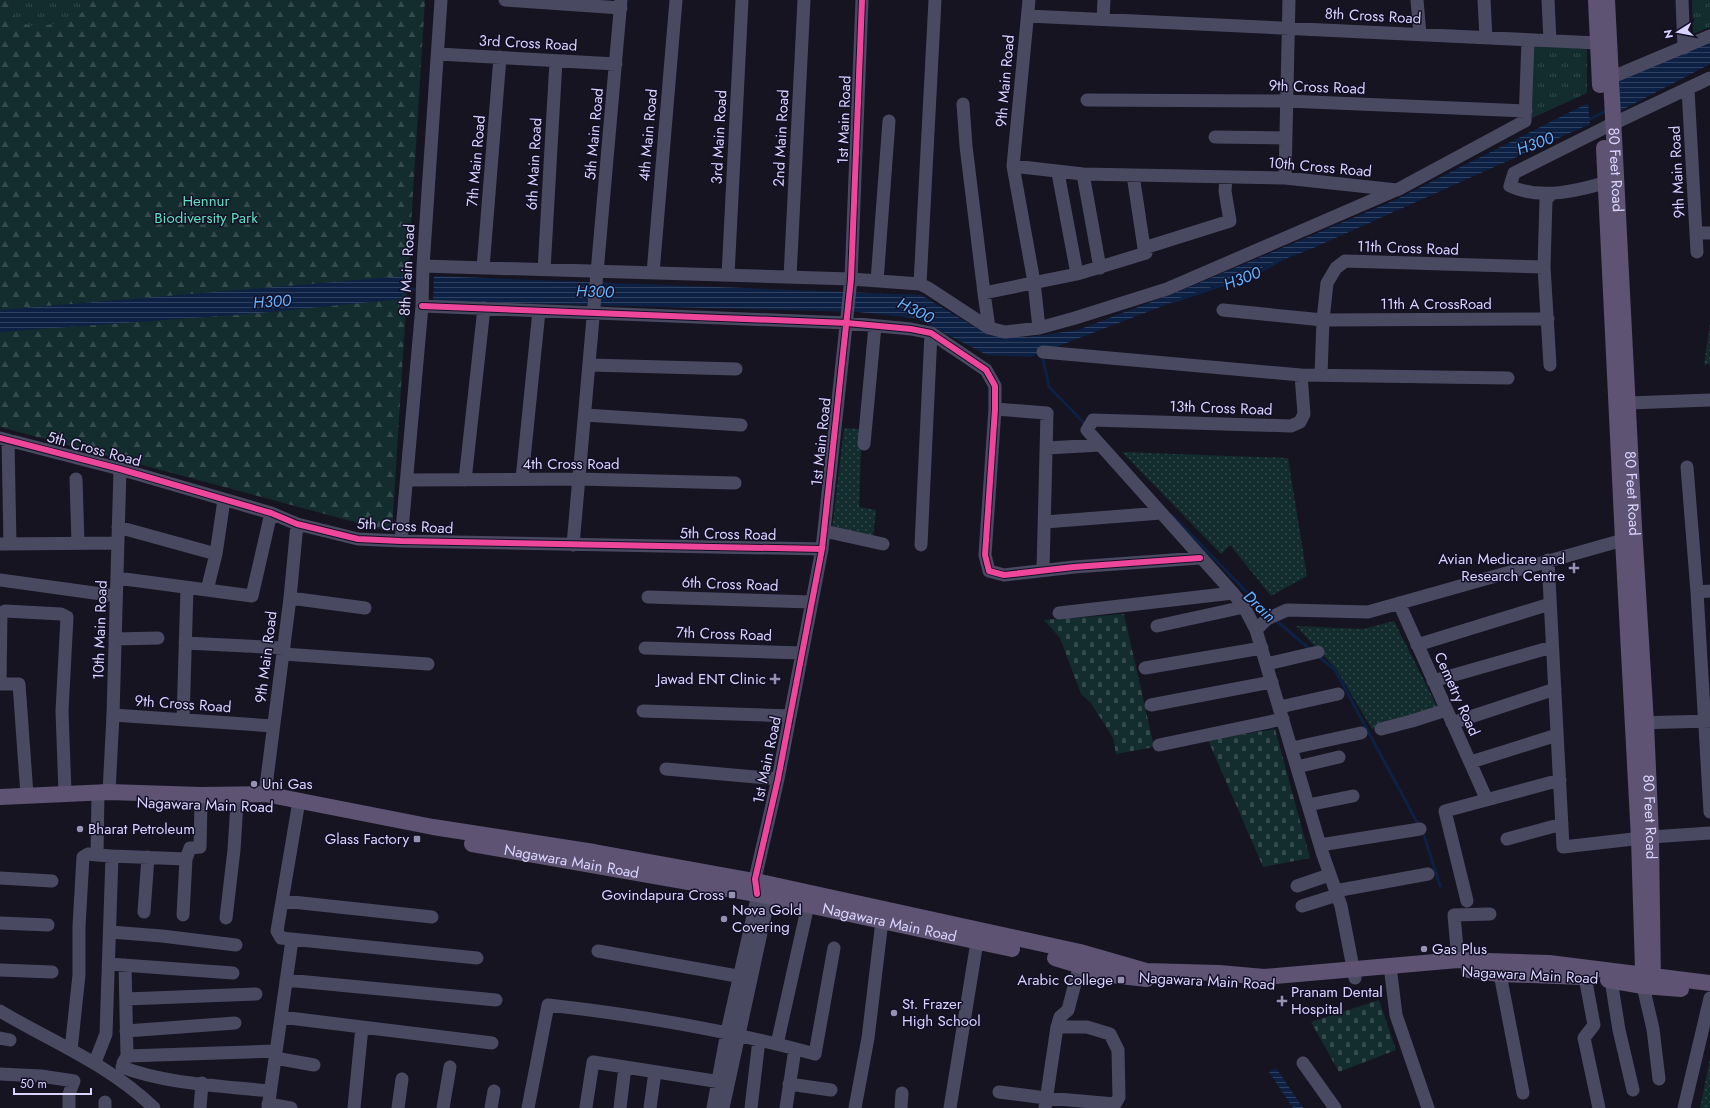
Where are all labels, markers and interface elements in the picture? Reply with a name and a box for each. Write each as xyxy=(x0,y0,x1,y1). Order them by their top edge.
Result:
street label: 8th Cross Road xyxy=(1324,2,1422,30)
north arrow xyxy=(1658,12,1698,52)
text: N xyxy=(1659,28,1677,40)
street label: 3rd Cross Road xyxy=(478,29,578,57)
street label: 9th Main Road xyxy=(990,34,1020,128)
street label: 9th Cross Road xyxy=(1268,74,1366,100)
street label: 1st Main Road xyxy=(831,75,857,165)
street label: 5th Main Road xyxy=(579,87,609,181)
street label: 4th Main Road xyxy=(633,88,663,182)
street label: 3rd Main Road xyxy=(706,89,732,185)
street label: 2nd Main Road xyxy=(767,89,795,187)
street label: 7th Main Road xyxy=(461,114,491,208)
street label: 6th Main Road xyxy=(521,117,547,211)
street label: 9th Main Road xyxy=(1664,125,1690,219)
water label: H300 xyxy=(1513,126,1558,161)
street label: 80 Feet Road xyxy=(1603,127,1629,213)
street label: 10th Cross Road xyxy=(1267,152,1373,182)
park label: Hennur Biodiversity Park xyxy=(154,190,258,229)
street label: 8th Main Road xyxy=(394,223,420,317)
street label: 11th Cross Road xyxy=(1357,235,1459,261)
water label: H300 xyxy=(1220,261,1265,296)
water label: H300 xyxy=(575,279,615,304)
water label: H300 xyxy=(252,289,293,314)
water label: H300 xyxy=(894,292,939,330)
street label: 11th A CrossRoad xyxy=(1380,293,1492,315)
street label: 13th Cross Road xyxy=(1169,395,1273,421)
street label: 1st Main Road xyxy=(805,397,837,487)
street label: 5th Cross Road xyxy=(44,426,144,472)
street label: 80 Feet Road xyxy=(1619,450,1646,536)
street label: 4th Cross Road xyxy=(522,453,620,475)
street label: 5th Cross Road xyxy=(356,512,454,540)
street label: 5th Cross Road xyxy=(679,522,777,546)
place label: Avian Medicare and Research Centre xyxy=(1438,548,1565,587)
marker: Avian Medicare and Research Centre xyxy=(1568,562,1580,574)
street label: 6th Cross Road xyxy=(681,571,779,597)
street label: 10th Main Road xyxy=(87,580,113,680)
water label: Drain xyxy=(1238,585,1281,627)
street label: 9th Main Road xyxy=(249,610,283,704)
street label: 7th Cross Road xyxy=(676,621,772,647)
street label: Cemetry Road xyxy=(1429,648,1485,740)
place label: Jawad ENT Clinic xyxy=(655,668,766,690)
marker: Jawad ENT Clinic xyxy=(769,673,781,685)
street label: 9th Cross Road xyxy=(134,690,232,718)
street label: 1st Main Road xyxy=(747,714,787,806)
place label: Uni Gas xyxy=(262,773,313,795)
street label: 80 Feet Road xyxy=(1637,774,1662,859)
marker: Uni Gas xyxy=(249,779,259,789)
street label: Nagawara Main Road xyxy=(136,792,274,818)
place label: Bharat Petroleum xyxy=(88,818,195,840)
marker: Bharat Petroleum xyxy=(75,824,85,834)
place label: Glass Factory xyxy=(325,828,409,850)
marker: Glass Factory xyxy=(412,834,422,844)
street label: Nagawara Main Road xyxy=(502,839,641,884)
place label: Govindapura Cross xyxy=(602,884,724,906)
marker: Govindapura Cross xyxy=(727,890,737,900)
street label: Nagawara Main Road xyxy=(820,897,959,948)
place label: Nova Gold Covering xyxy=(732,899,802,938)
marker: Nova Gold Covering xyxy=(719,914,729,924)
place label: Gas Plus xyxy=(1432,938,1487,960)
marker: Gas Plus xyxy=(1419,944,1429,954)
street label: Nagawara Main Road xyxy=(1461,960,1599,990)
street label: Nagawara Main Road xyxy=(1138,966,1276,996)
place label: Arabic College xyxy=(1017,969,1113,991)
marker: Arabic College xyxy=(1116,975,1126,985)
place label: Pranam Dental Hospital xyxy=(1291,981,1383,1020)
place label: St. Frazer High School xyxy=(902,993,981,1032)
marker: Pranam Dental Hospital xyxy=(1276,995,1288,1007)
marker: St. Frazer High School xyxy=(889,1008,899,1018)
scale bar xyxy=(14,1070,91,1096)
text: 50 m xyxy=(20,1075,47,1093)

